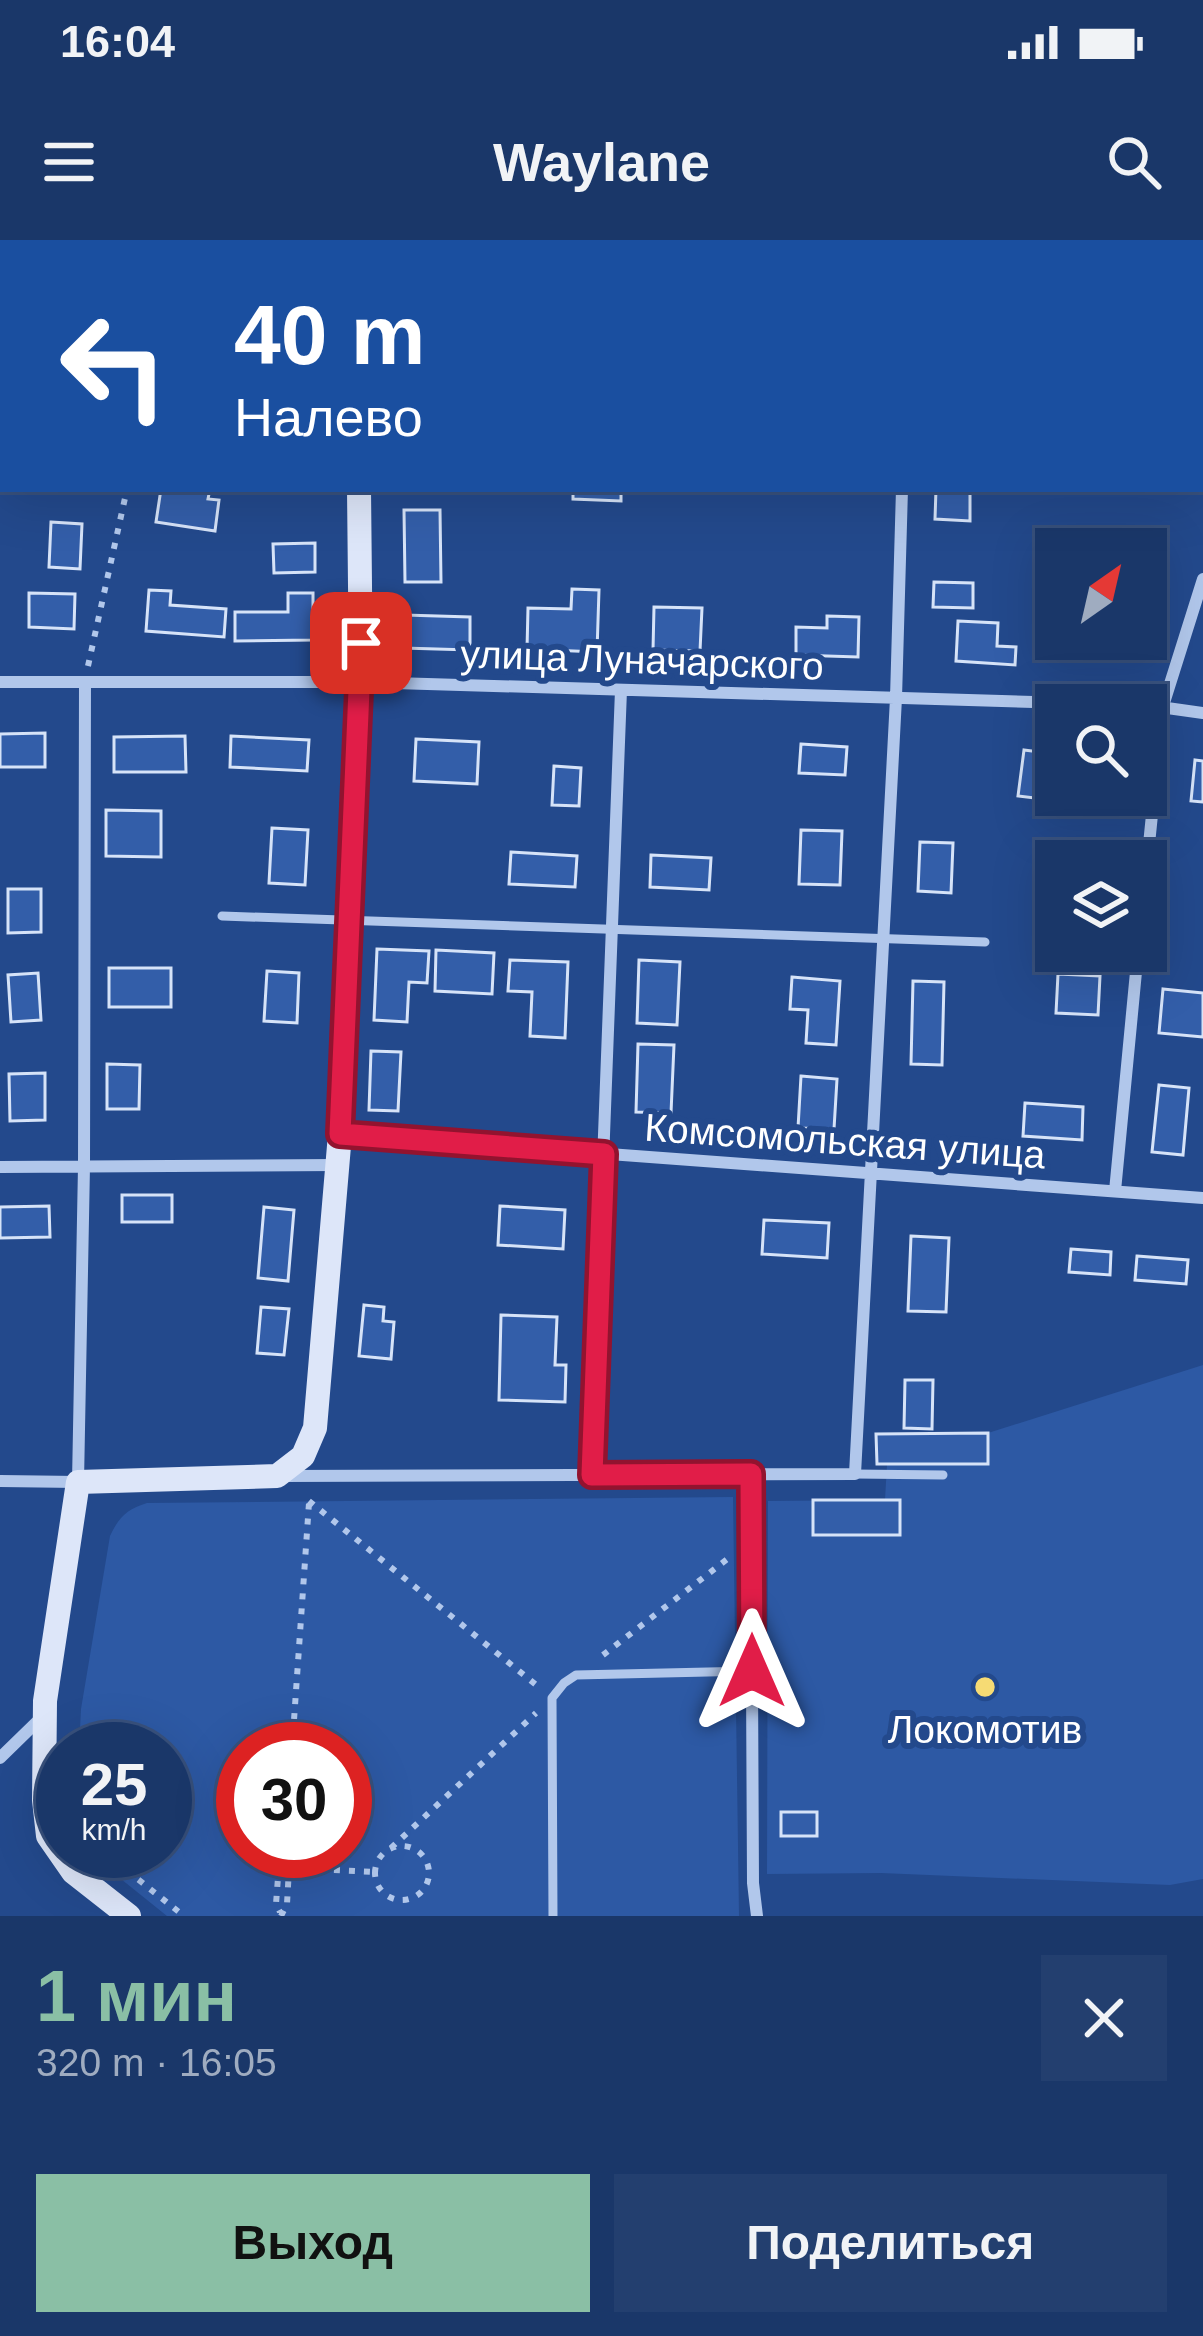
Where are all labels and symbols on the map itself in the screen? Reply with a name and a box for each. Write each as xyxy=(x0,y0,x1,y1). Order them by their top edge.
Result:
north arrow xyxy=(1035,528,1167,660)
pin xyxy=(310,592,412,694)
street label: улица Луначарского xyxy=(460,632,824,688)
street label: Комсомольская улица xyxy=(643,1106,1047,1176)
position arrow xyxy=(689,1608,815,1734)
marker: Локомотив xyxy=(972,1674,998,1700)
place label: Локомотив xyxy=(888,1708,1082,1751)
speed limit sign: 30 xyxy=(216,1722,372,1878)

